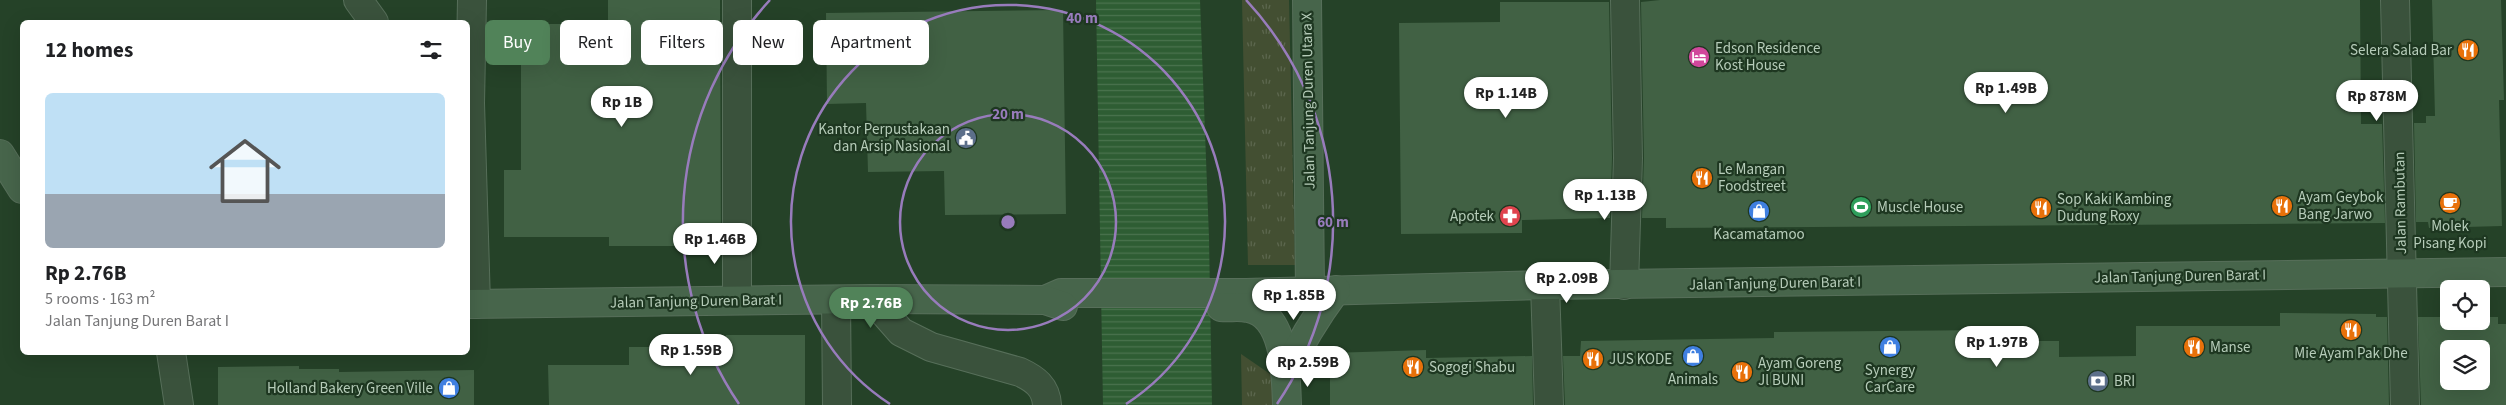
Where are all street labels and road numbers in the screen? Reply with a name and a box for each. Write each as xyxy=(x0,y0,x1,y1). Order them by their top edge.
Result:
street label: Jalan Tanjung Duren Utara X xyxy=(1296,12,1321,190)
street label: Jalan Rambutan xyxy=(2389,151,2412,255)
street label: Jalan Tanjung Duren Barat I xyxy=(2094,264,2266,289)
street label: Jalan Tanjung Duren Barat I xyxy=(1689,271,1861,296)
street label: Jalan Tanjung Duren Barat I xyxy=(610,289,782,314)

